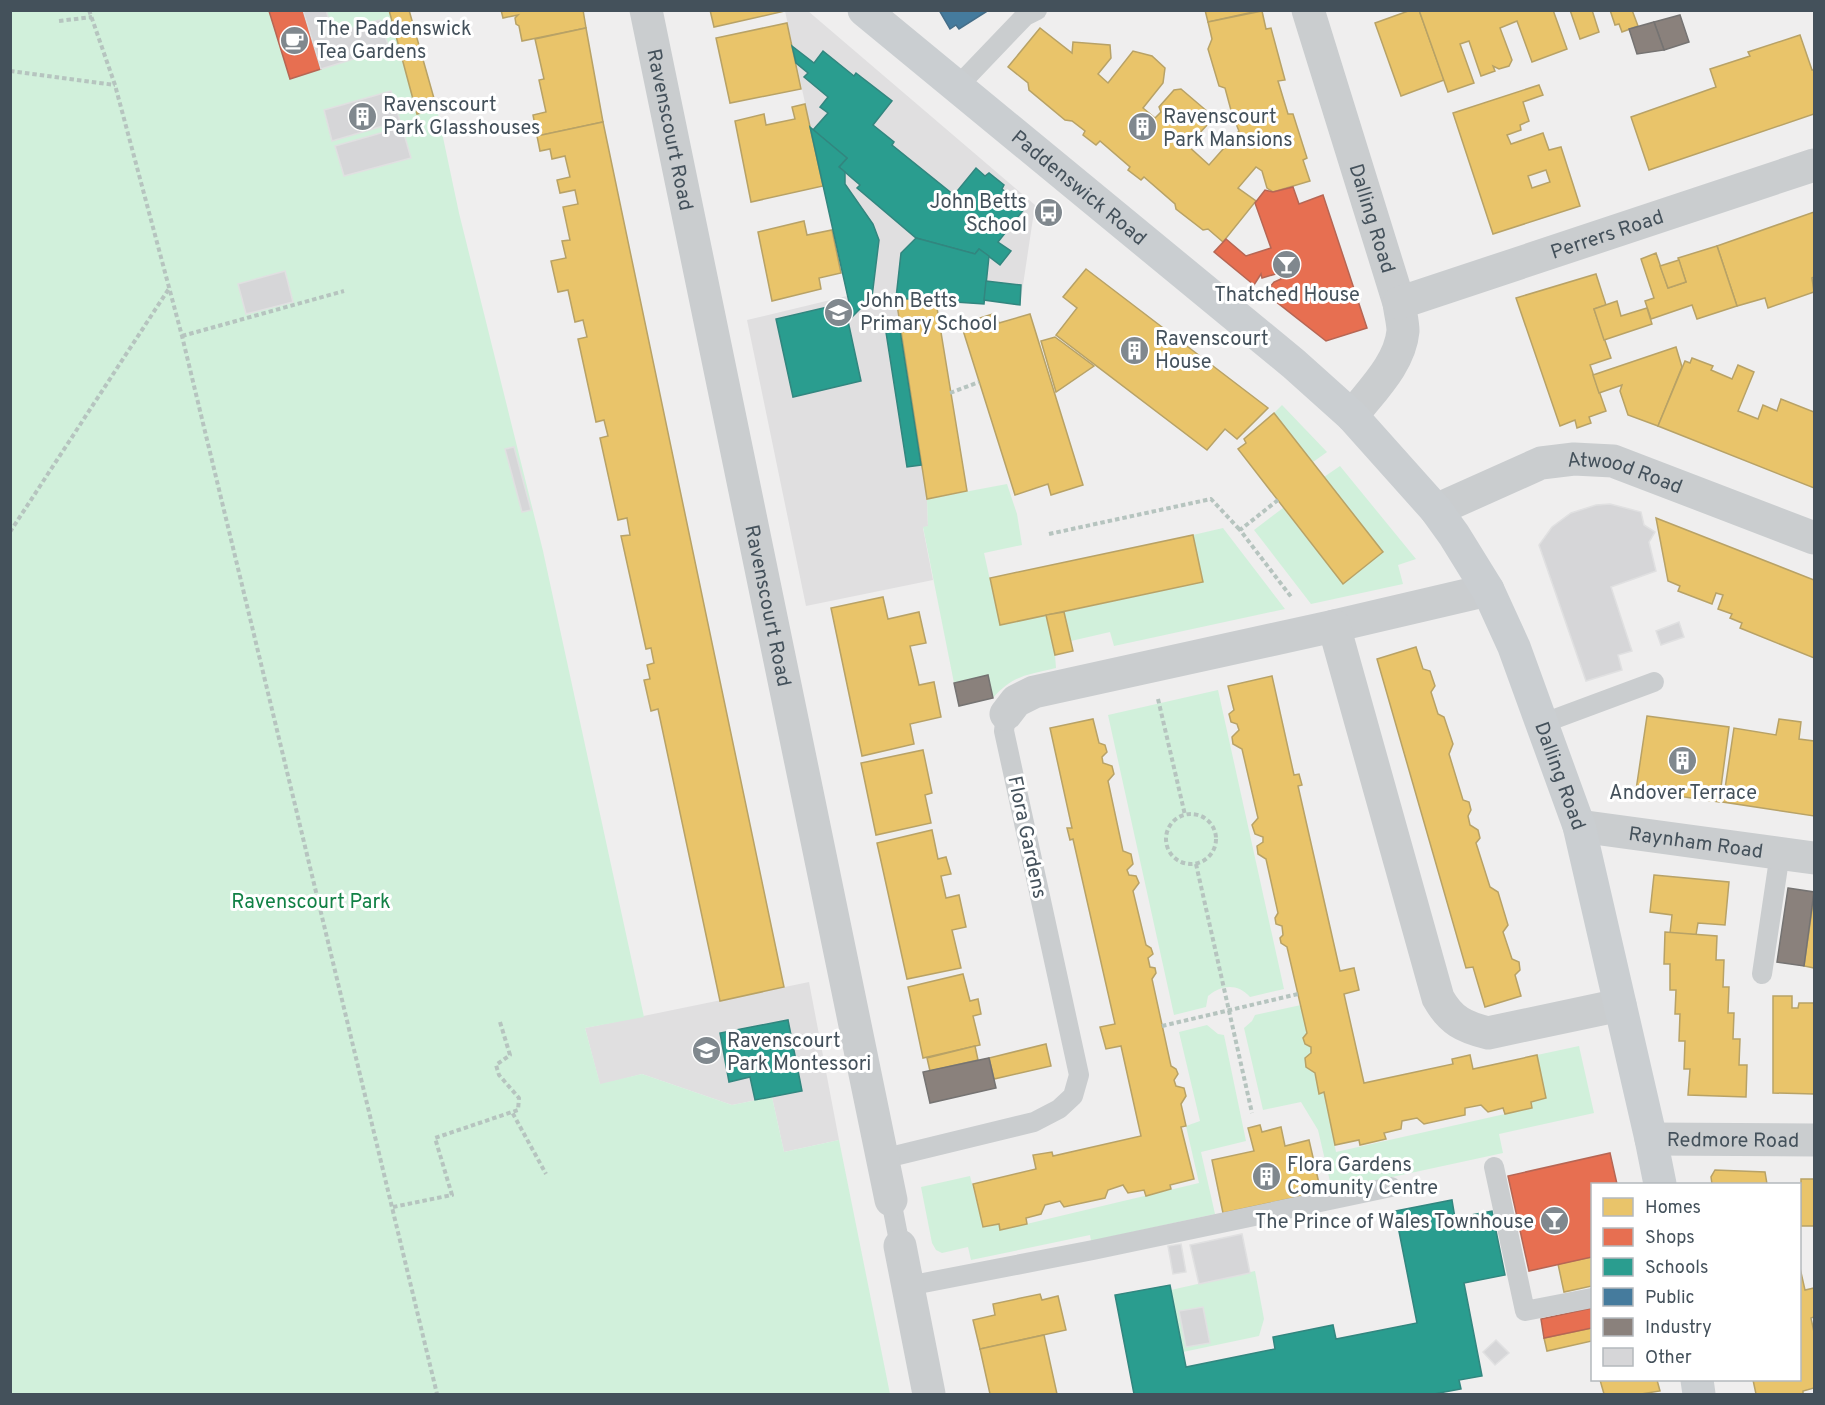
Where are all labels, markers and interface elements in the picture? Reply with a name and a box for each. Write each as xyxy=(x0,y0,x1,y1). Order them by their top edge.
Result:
place label: The Paddenswick Tea Gardens xyxy=(316,17,472,66)
cafe icon: The Paddenswick Tea Gardens xyxy=(279,24,311,56)
street label: Ravenscourt Road xyxy=(639,47,698,213)
place label: Ravenscourt Park Glasshouses xyxy=(383,93,540,142)
building icon: Ravenscourt Park Glasshouses xyxy=(346,100,378,132)
place label: Ravenscourt Park Mansions xyxy=(1163,105,1293,154)
building icon: Ravenscourt Park Mansions xyxy=(1126,111,1158,143)
street label: Paddenswick Road xyxy=(1005,125,1151,252)
street label: Dalling Road xyxy=(1342,161,1400,277)
place label: John Betts School xyxy=(930,190,1027,239)
bus stop icon: John Betts School xyxy=(1032,196,1064,228)
street label: Perrers Road xyxy=(1548,205,1667,267)
bar icon: Thatched House xyxy=(1271,248,1303,280)
place label: Thatched House xyxy=(1214,283,1360,309)
place label: John Betts Primary School xyxy=(860,289,997,338)
school or university icon: John Betts Primary School xyxy=(823,296,855,328)
place label: Ravenscourt House xyxy=(1155,327,1268,376)
building icon: Ravenscourt House xyxy=(1118,334,1150,366)
street label: Atwood Road xyxy=(1565,447,1686,501)
street label: Ravenscourt Road xyxy=(737,523,796,689)
street label: Dalling Road xyxy=(1527,719,1590,834)
building icon: Andover Terrace xyxy=(1667,745,1699,777)
street label: Flora Gardens xyxy=(1000,774,1052,901)
place label: Andover Terrace xyxy=(1609,781,1757,807)
street label: Raynham Road xyxy=(1627,822,1765,866)
park label: Ravenscourt Park xyxy=(231,890,391,916)
place label: Ravenscourt Park Montessori xyxy=(727,1029,871,1078)
school or university icon: Ravenscourt Park Montessori xyxy=(690,1035,722,1067)
street label: Redmore Road xyxy=(1667,1128,1799,1155)
place label: Flora Gardens Comunity Centre xyxy=(1287,1153,1438,1202)
building icon: Flora Gardens Comunity Centre xyxy=(1250,1160,1282,1192)
legend xyxy=(1591,1183,1801,1381)
text: Homes xyxy=(1645,1197,1701,1220)
bar icon: The Prince of Wales Townhouse xyxy=(1539,1205,1571,1237)
place label: The Prince of Wales Townhouse xyxy=(1255,1210,1534,1236)
text: Shops xyxy=(1645,1227,1695,1250)
text: Schools xyxy=(1645,1257,1708,1280)
text: Public xyxy=(1645,1287,1695,1310)
text: Industry xyxy=(1645,1317,1712,1340)
text: Other xyxy=(1645,1347,1692,1370)

